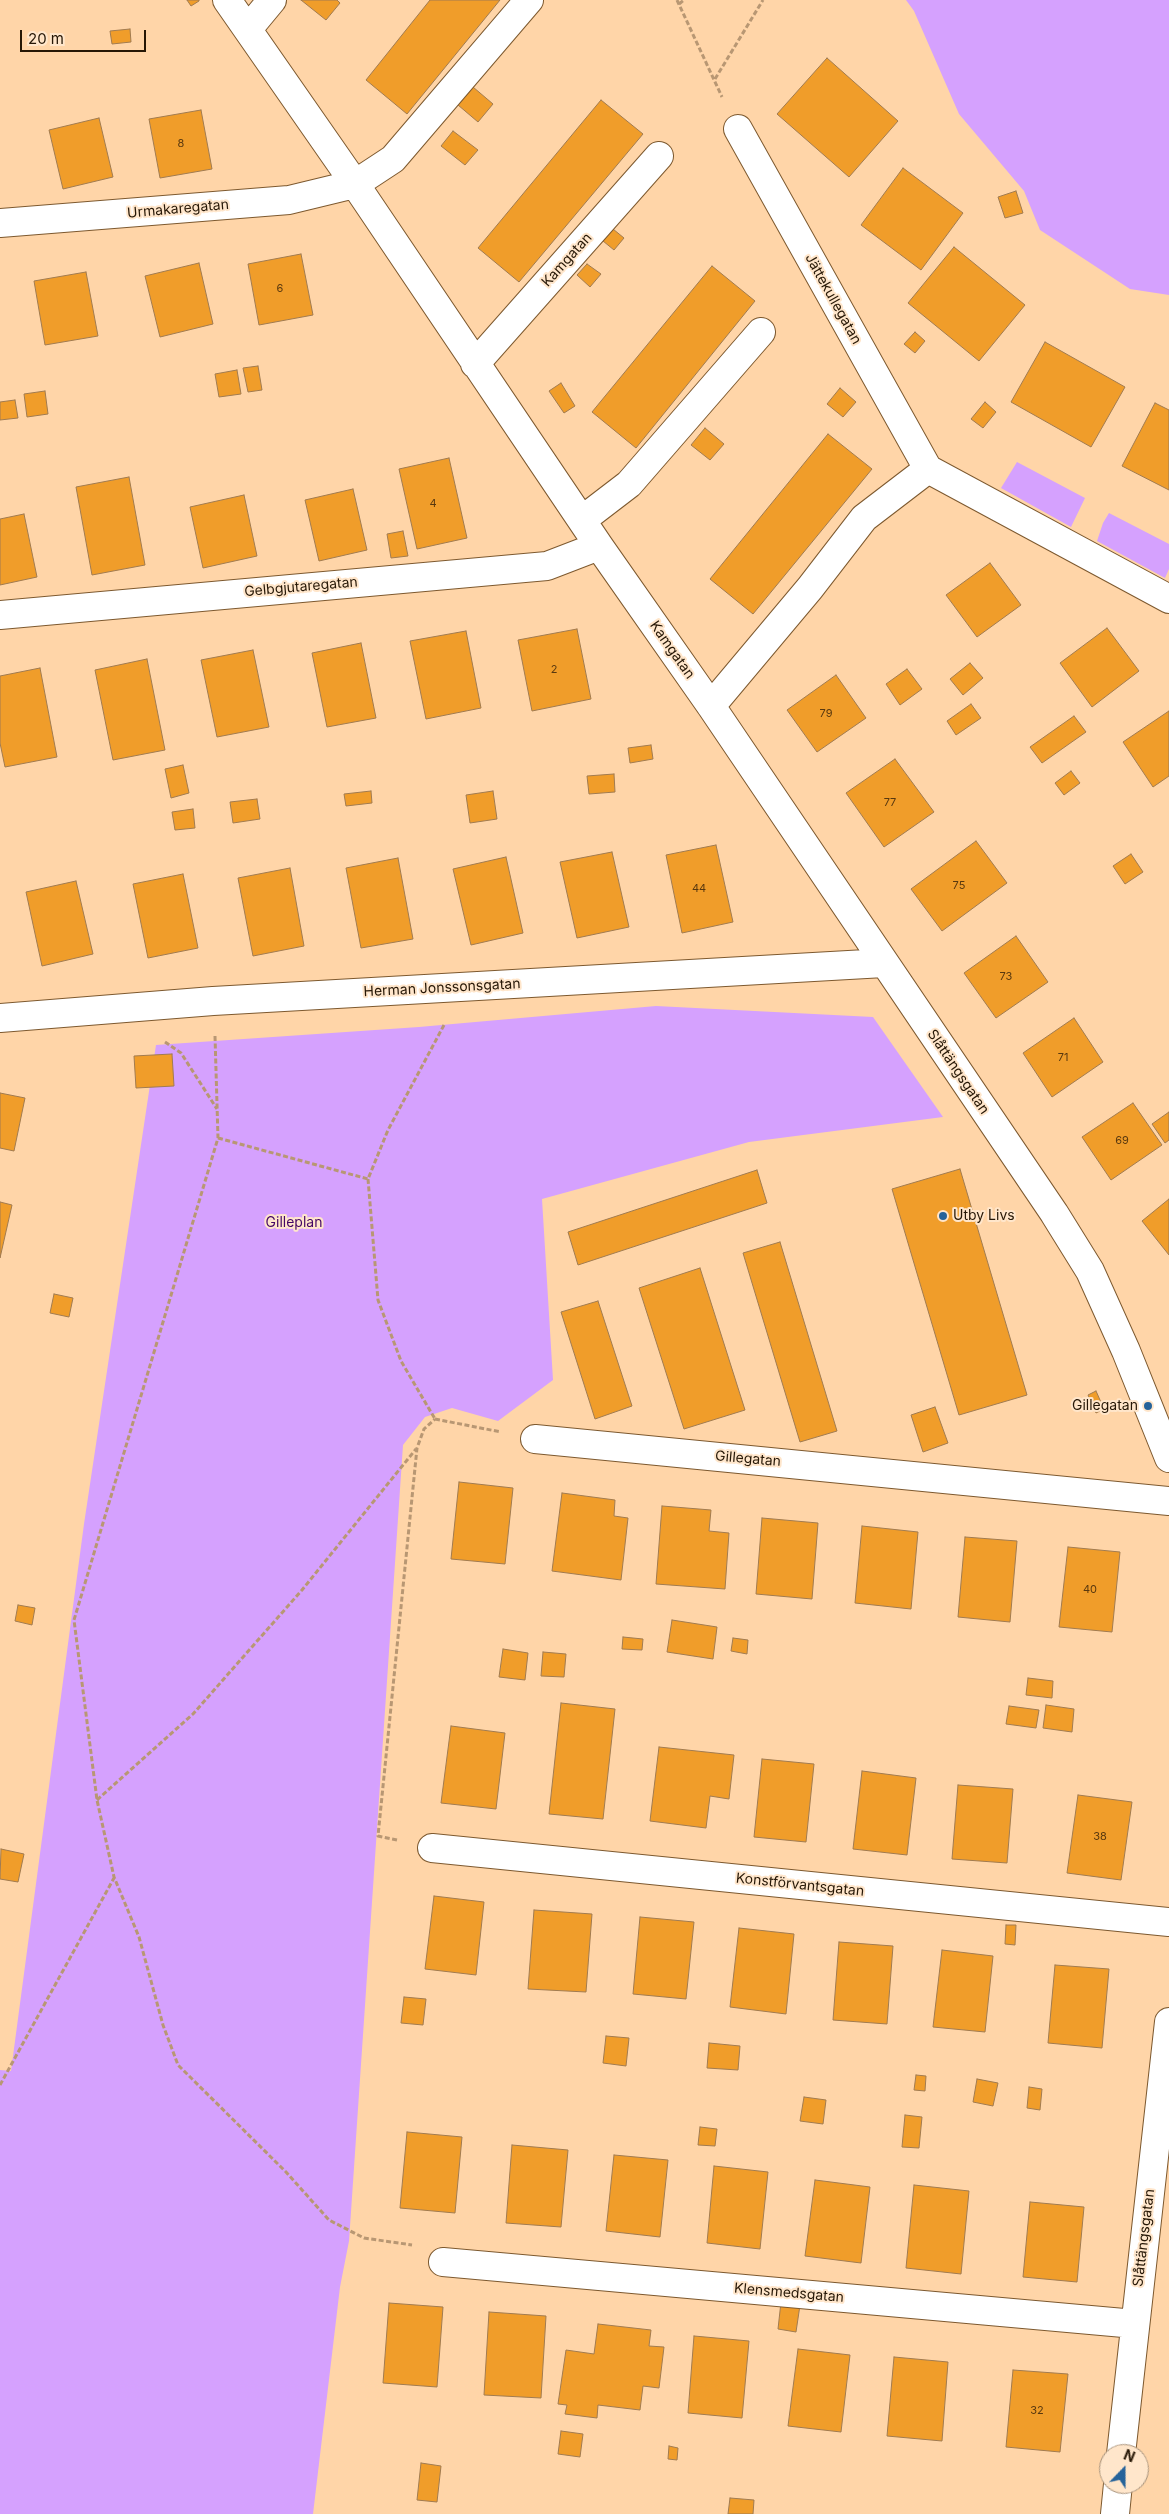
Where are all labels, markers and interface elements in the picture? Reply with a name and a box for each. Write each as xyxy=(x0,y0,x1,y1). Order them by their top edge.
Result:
scale bar xyxy=(22,20,149,52)
text: 20 m xyxy=(28,29,64,48)
house number: 8 xyxy=(178,137,184,151)
street label: Urmakaregatan xyxy=(126,196,230,222)
street label: Kamgatan xyxy=(538,230,596,290)
street label: Jättekullegatan xyxy=(801,251,865,347)
house number: 6 xyxy=(277,282,283,296)
house number: 4 xyxy=(429,497,437,511)
street label: Gelbgjutaregatan xyxy=(244,574,358,600)
street label: Kamgatan xyxy=(646,618,698,682)
house number: 2 xyxy=(551,663,557,677)
house number: 79 xyxy=(820,707,832,721)
house number: 77 xyxy=(884,796,896,810)
house number: 75 xyxy=(953,879,965,893)
house number: 44 xyxy=(692,882,706,896)
house number: 73 xyxy=(1000,970,1012,984)
street label: Herman Jonssonsgatan xyxy=(363,976,521,1000)
street label: Slåttängsgatan xyxy=(924,1026,992,1118)
house number: 71 xyxy=(1058,1051,1068,1065)
house number: 69 xyxy=(1115,1134,1129,1148)
place label: Utby Livs xyxy=(953,1208,1015,1224)
marker: Utby Livs xyxy=(937,1210,949,1222)
park label: Gilleplan xyxy=(266,1215,322,1231)
place label: Gillegatan xyxy=(1072,1398,1138,1414)
marker: Gillegatan xyxy=(1142,1400,1154,1412)
street label: Gillegatan xyxy=(714,1448,782,1470)
house number: 40 xyxy=(1083,1583,1097,1597)
house number: 38 xyxy=(1093,1830,1107,1844)
street label: Konstförvantsgatan xyxy=(735,1870,865,1900)
street label: Slåttängsgatan xyxy=(1130,2188,1158,2288)
street label: Klensmedsgatan xyxy=(733,2280,845,2306)
house number: 32 xyxy=(1030,2404,1044,2418)
north arrow xyxy=(1099,2444,1149,2494)
text: N xyxy=(1121,2446,1138,2465)

